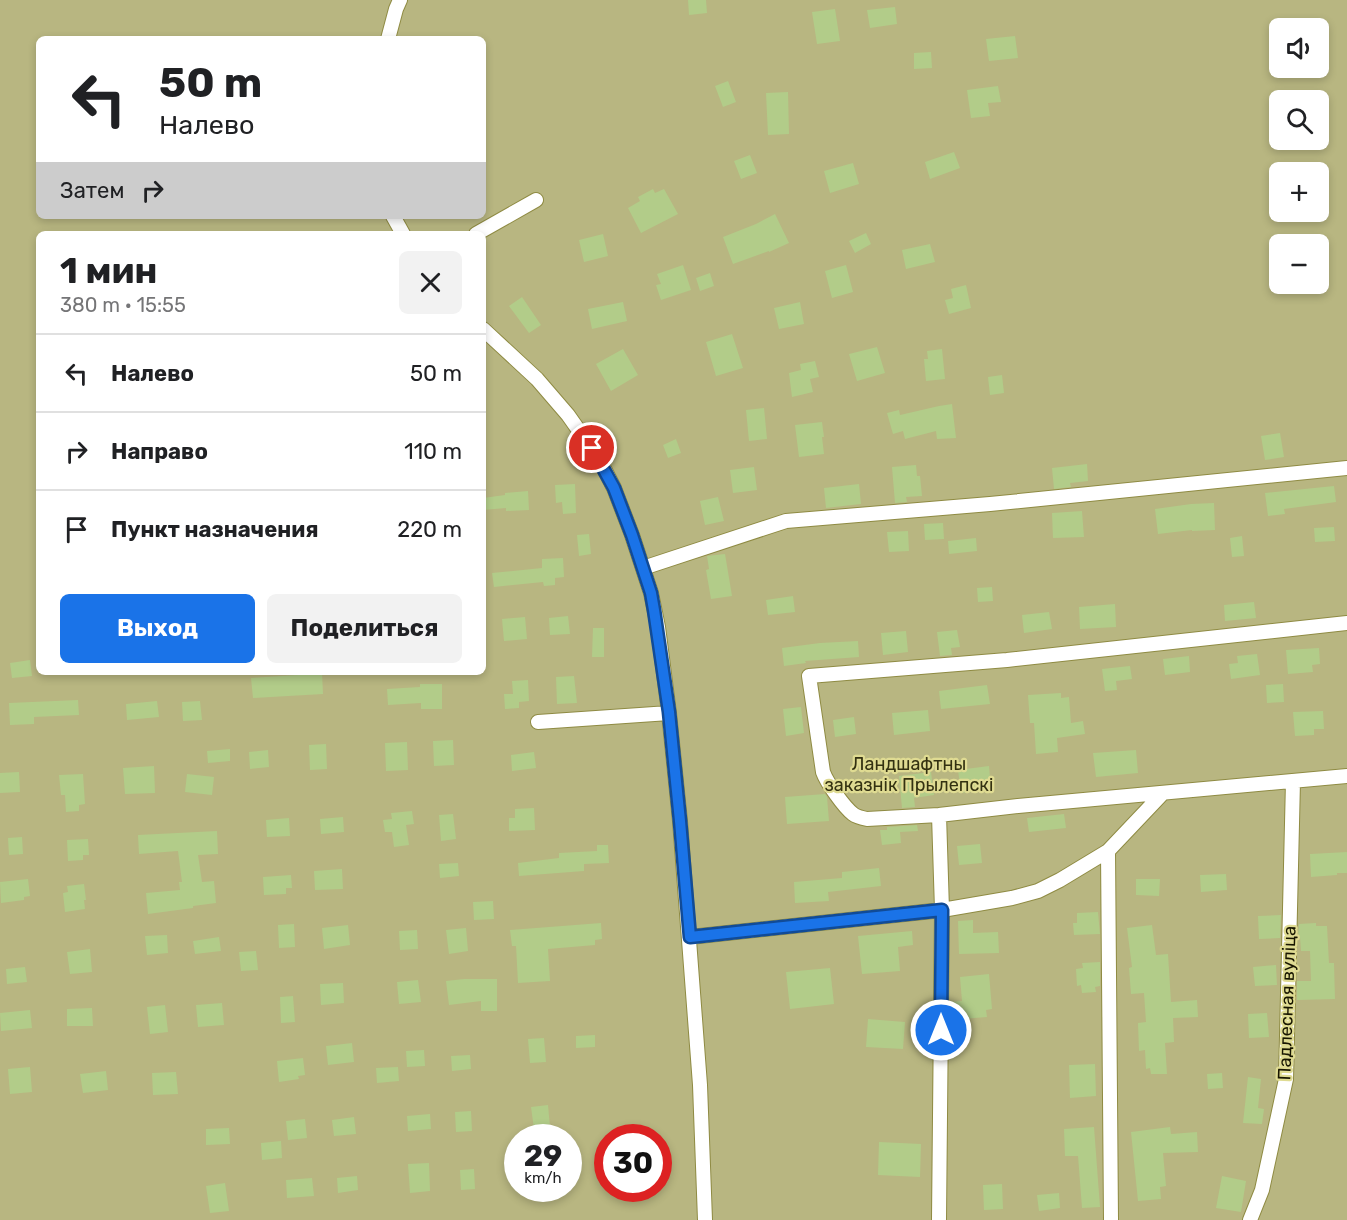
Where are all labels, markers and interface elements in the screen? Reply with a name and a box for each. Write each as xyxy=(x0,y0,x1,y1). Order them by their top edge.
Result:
map controls xyxy=(1269,18,1329,294)
button: sound xyxy=(1269,18,1329,78)
text: 50 m xyxy=(159,58,262,108)
icon: left xyxy=(60,60,138,138)
button: search xyxy=(1269,90,1329,150)
text: Налево xyxy=(159,109,255,141)
button: + xyxy=(1269,162,1329,222)
icon: right xyxy=(136,174,169,207)
text: Затем xyxy=(60,177,124,204)
button: − xyxy=(1269,234,1329,294)
text: 1 мин xyxy=(60,249,158,292)
button: close xyxy=(399,251,462,314)
text: 380 m · 15:55 xyxy=(60,293,186,317)
icon: left xyxy=(60,357,93,390)
text: Налево xyxy=(111,360,194,387)
text: 50 m xyxy=(410,360,462,387)
pin xyxy=(566,422,617,473)
icon: arrive xyxy=(575,431,608,464)
icon: right xyxy=(60,435,93,468)
text: Направо xyxy=(111,438,208,465)
text: 110 m xyxy=(404,438,462,465)
icon: arrive xyxy=(60,513,93,546)
text: Пункт назначения xyxy=(111,516,319,543)
text: 220 m xyxy=(397,516,462,543)
button: Выход xyxy=(60,594,255,663)
button: Поделиться xyxy=(267,594,462,663)
park label: Ландшафтны заказнік Прылепскі xyxy=(825,753,993,796)
street label: Падлесная вуліца xyxy=(1273,925,1301,1081)
position arrow xyxy=(909,998,973,1062)
speed limit sign: 30 xyxy=(594,1124,672,1202)
text: 29 xyxy=(524,1138,562,1174)
text: km/h xyxy=(524,1169,562,1187)

